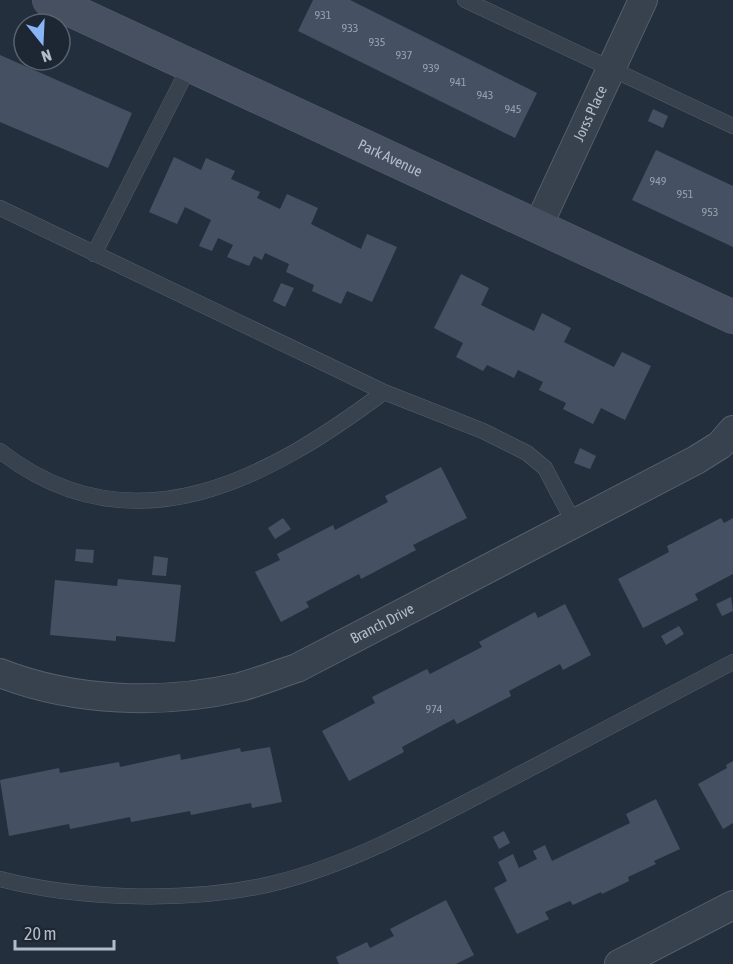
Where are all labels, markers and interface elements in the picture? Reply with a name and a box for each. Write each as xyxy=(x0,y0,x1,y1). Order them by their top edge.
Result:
house number: 931 xyxy=(315,8,332,22)
north arrow xyxy=(12,12,72,72)
house number: 933 xyxy=(342,21,358,35)
house number: 935 xyxy=(369,35,385,49)
text: N xyxy=(39,46,54,66)
house number: 937 xyxy=(396,48,413,62)
house number: 939 xyxy=(423,61,440,75)
house number: 941 xyxy=(450,75,467,89)
street label: Jorss Place xyxy=(570,83,610,144)
house number: 943 xyxy=(477,88,493,102)
house number: 945 xyxy=(505,102,521,116)
street label: Park Avenue xyxy=(356,135,425,180)
house number: 949 xyxy=(650,174,667,188)
house number: 951 xyxy=(677,187,694,201)
house number: 953 xyxy=(702,205,718,219)
street label: Branch Drive xyxy=(347,599,417,647)
house number: 974 xyxy=(426,702,443,716)
scale bar xyxy=(15,913,114,951)
text: 20 m xyxy=(24,923,56,944)

